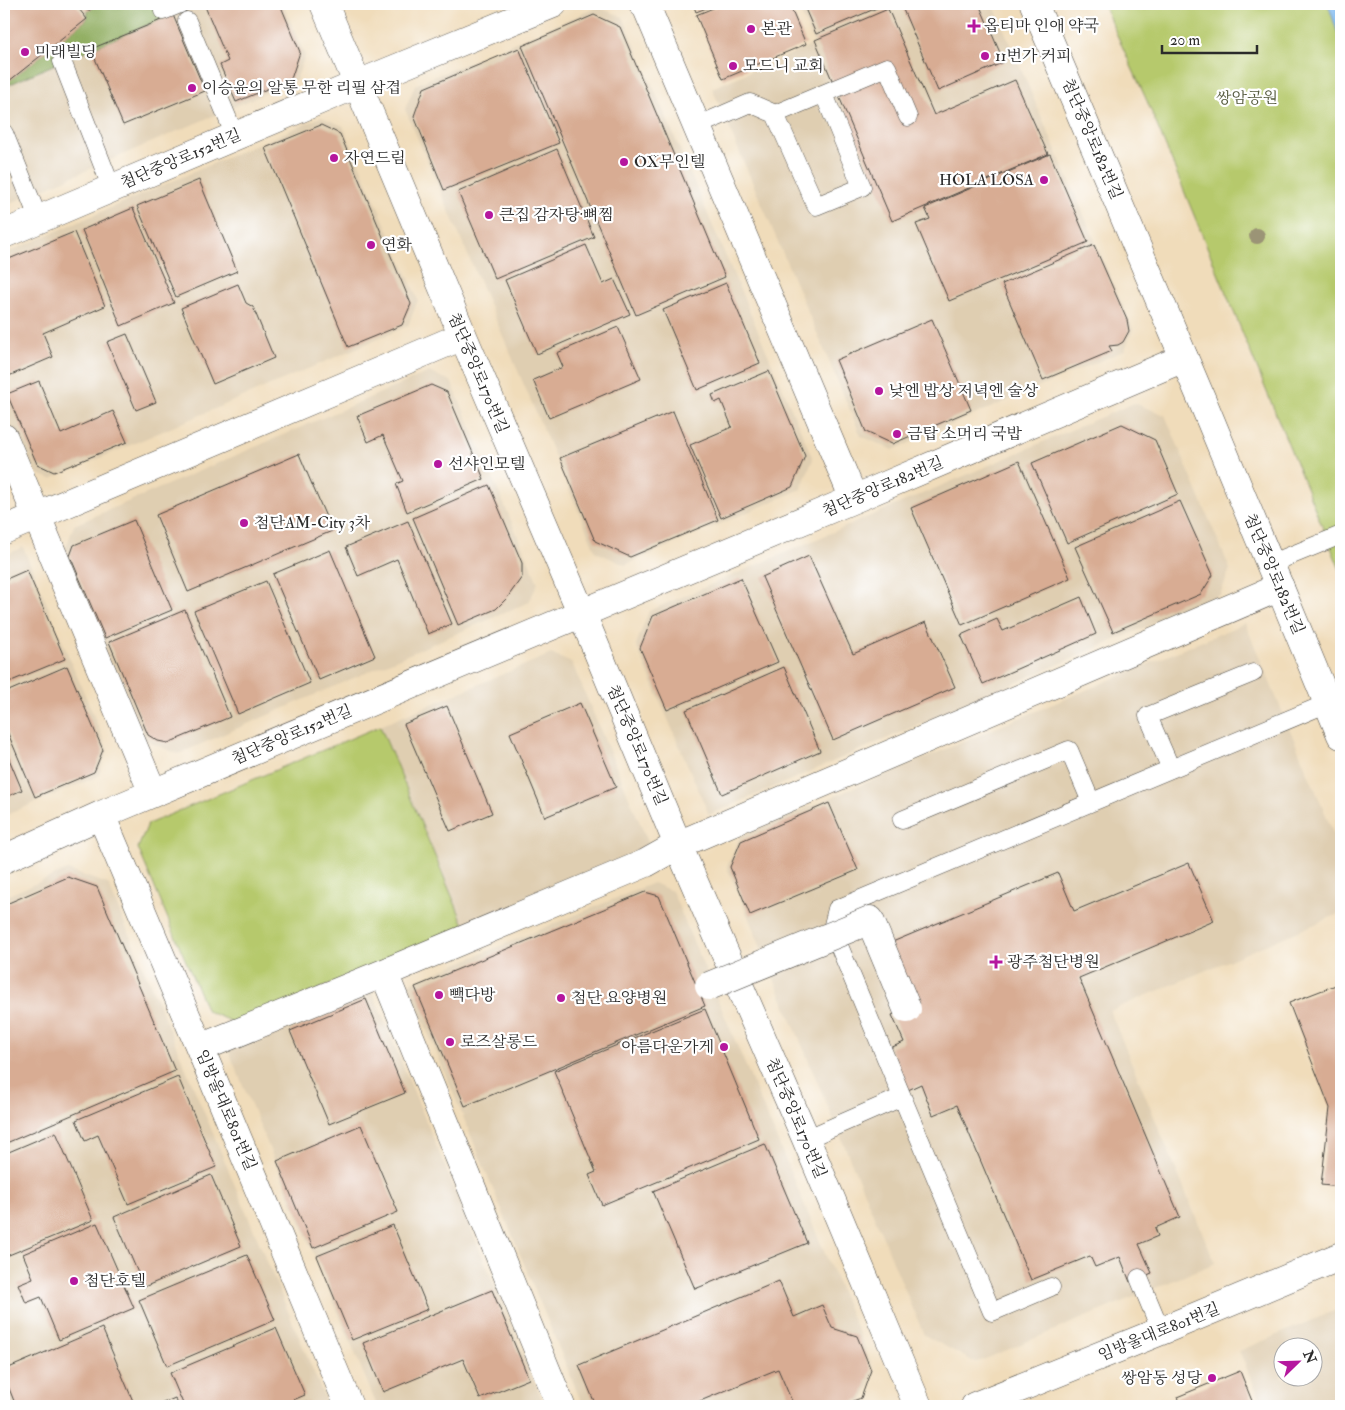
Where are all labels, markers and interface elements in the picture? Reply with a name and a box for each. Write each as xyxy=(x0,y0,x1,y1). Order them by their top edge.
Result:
place label: 옵티마 인애 약국 xyxy=(984,16,1099,36)
place label: 본관 xyxy=(761,19,792,39)
marker: 옵티마 인애 약국 xyxy=(968,20,980,32)
scale bar xyxy=(1162,22,1258,54)
marker: 본관 xyxy=(745,23,757,35)
text: 20 m xyxy=(1170,31,1200,50)
place label: 미래빌딩 xyxy=(35,42,97,62)
marker: 미래빌딩 xyxy=(19,46,31,58)
place label: 11번가 커피 xyxy=(995,46,1072,66)
marker: 11번가 커피 xyxy=(979,50,991,62)
place label: 모드니 교회 xyxy=(743,56,824,76)
marker: 모드니 교회 xyxy=(727,60,739,72)
street label: 첨단중앙로182번길 xyxy=(1057,75,1127,203)
place label: 이승윤의 알통 무한 리필 삼겹 xyxy=(202,78,401,98)
marker: 이승윤의 알통 무한 리필 삼겹 xyxy=(186,82,198,94)
park label: 쌍암공원 xyxy=(1216,88,1278,108)
street label: 첨단중앙로152번길 xyxy=(118,125,244,193)
place label: 자연드림 xyxy=(344,148,406,168)
marker: 자연드림 xyxy=(328,152,340,164)
place label: OX무인텔 xyxy=(634,152,705,172)
marker: OX무인텔 xyxy=(618,156,630,168)
place label: HOLA LOSA xyxy=(939,170,1034,190)
marker: HOLA LOSA xyxy=(1038,174,1050,186)
place label: 큰집 감자탕·뼈찜 xyxy=(499,205,614,225)
marker: 큰집 감자탕·뼈찜 xyxy=(483,209,495,221)
place label: 연화 xyxy=(381,235,412,255)
marker: 연화 xyxy=(365,239,377,251)
street label: 첨단중앙로170번길 xyxy=(444,310,512,436)
place label: 낮엔 밥상 저녁엔 술상 xyxy=(889,381,1039,401)
marker: 낮엔 밥상 저녁엔 술상 xyxy=(873,385,885,397)
place label: 금탑 소머리 국밥 xyxy=(907,424,1022,444)
marker: 금탑 소머리 국밥 xyxy=(891,428,903,440)
street label: 첨단중앙로182번길 xyxy=(819,452,947,522)
place label: 선샤인모텔 xyxy=(448,454,525,474)
marker: 선샤인모텔 xyxy=(432,458,444,470)
street label: 첨단중앙로182번길 xyxy=(1239,510,1309,638)
place label: 첨단AM-City 3차 xyxy=(254,513,371,533)
marker: 첨단AM-City 3차 xyxy=(238,517,250,529)
street label: 첨단중앙로170번길 xyxy=(603,682,671,808)
street label: 첨단중앙로152번길 xyxy=(229,701,355,769)
place label: 광주첨단병원 xyxy=(1007,952,1100,972)
marker: 광주첨단병원 xyxy=(989,955,1003,969)
place label: 빽다방 xyxy=(449,985,496,1005)
place label: 첨단 요양병원 xyxy=(571,988,667,1008)
marker: 빽다방 xyxy=(433,989,445,1001)
marker: 첨단 요양병원 xyxy=(555,992,567,1004)
place label: 로즈살롱드 xyxy=(460,1032,538,1052)
marker: 로즈살롱드 xyxy=(444,1036,456,1048)
place label: 아름다운가게 xyxy=(621,1037,714,1057)
marker: 아름다운가게 xyxy=(718,1041,730,1053)
street label: 임방울대로801번길 xyxy=(191,1046,261,1174)
street label: 첨단중앙로170번길 xyxy=(762,1055,830,1181)
place label: 첨단호텔 xyxy=(84,1271,146,1291)
marker: 첨단호텔 xyxy=(68,1275,80,1287)
street label: 임방울대로801번길 xyxy=(1095,1298,1223,1366)
north arrow xyxy=(1272,1338,1322,1388)
text: N xyxy=(1299,1347,1320,1367)
place label: 쌍암동 성당 xyxy=(1121,1368,1203,1388)
marker: 쌍암동 성당 xyxy=(1206,1372,1218,1384)

